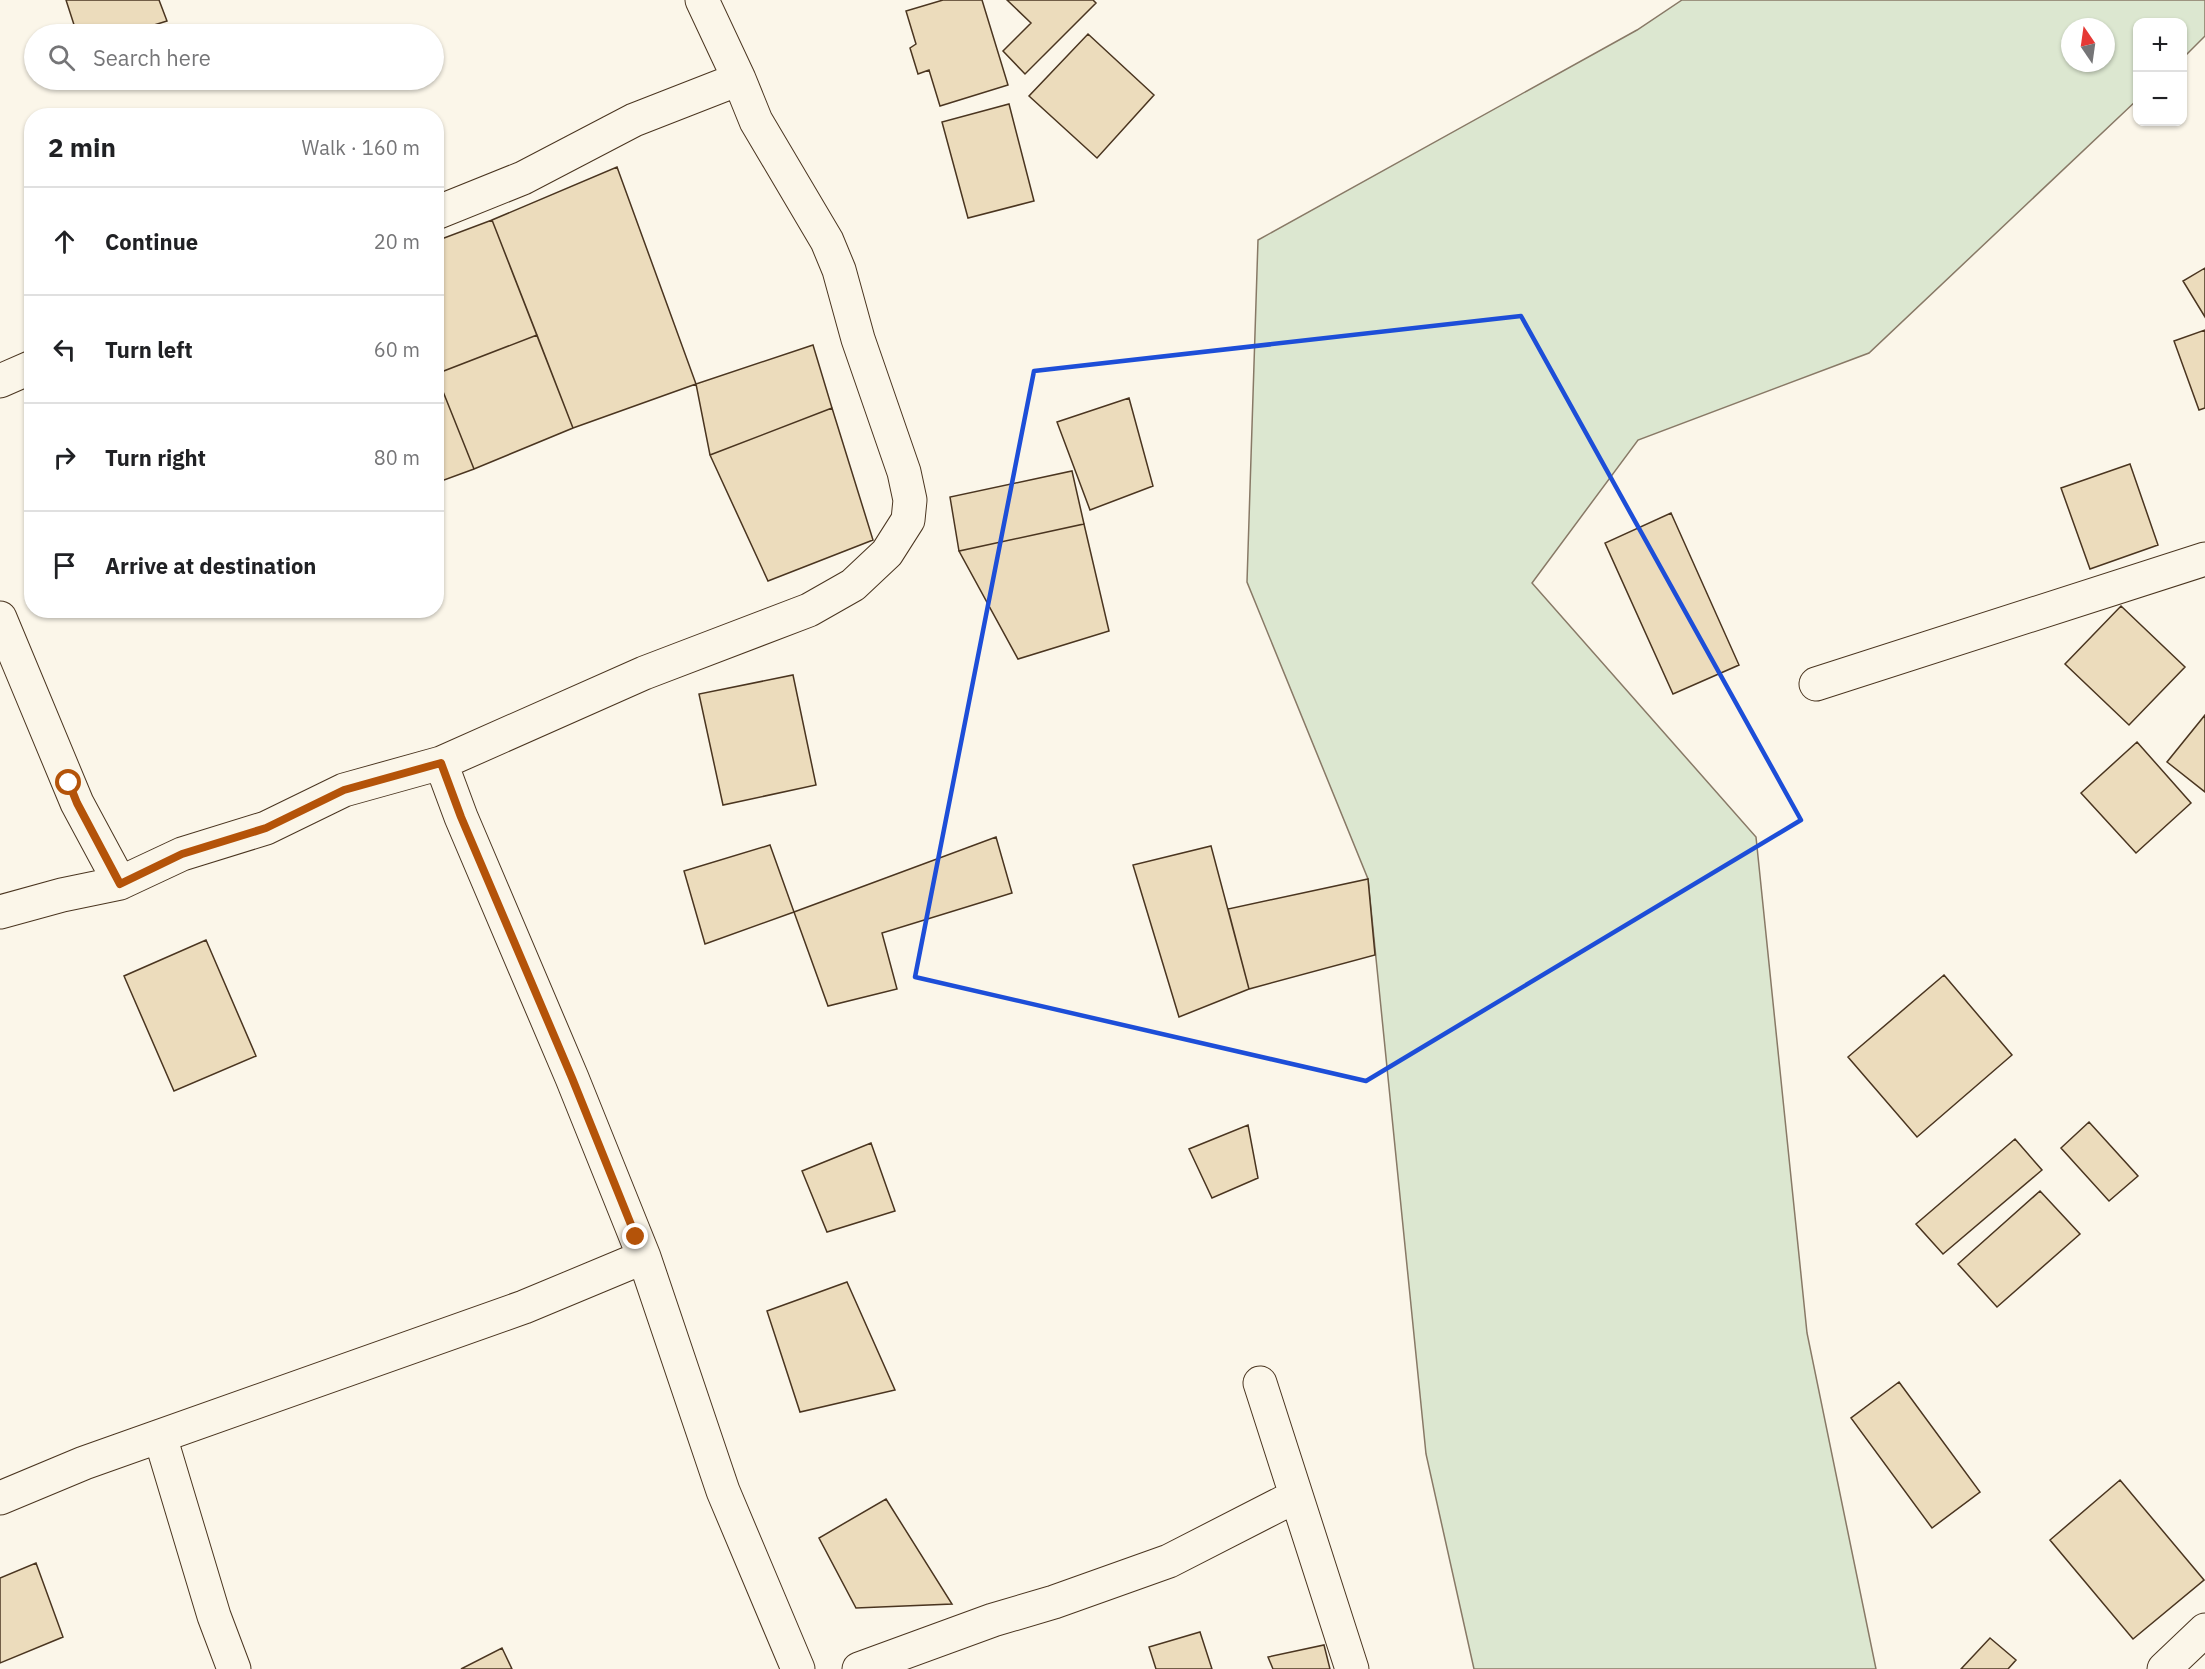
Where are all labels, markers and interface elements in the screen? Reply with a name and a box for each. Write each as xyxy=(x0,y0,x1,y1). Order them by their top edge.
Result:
north arrow xyxy=(2061,18,2115,72)
map controls xyxy=(2133,18,2187,126)
button: + xyxy=(2133,18,2187,72)
search box xyxy=(24,24,444,90)
icon: search xyxy=(45,41,78,74)
text: Search here xyxy=(93,43,211,72)
button: − xyxy=(2133,72,2187,126)
text: 2 min xyxy=(48,130,116,164)
text: Walk · 160 m xyxy=(302,134,420,161)
icon: ahead xyxy=(48,225,81,258)
text: Continue xyxy=(105,227,198,256)
text: 20 m xyxy=(374,228,420,255)
icon: left xyxy=(48,333,81,366)
text: Turn left xyxy=(105,335,193,364)
text: 60 m xyxy=(374,336,420,363)
icon: right xyxy=(48,441,81,474)
text: Turn right xyxy=(105,443,206,472)
text: 80 m xyxy=(374,444,420,471)
icon: arrive xyxy=(48,549,81,582)
text: Arrive at destination xyxy=(105,551,316,580)
route start xyxy=(55,769,81,795)
route end xyxy=(622,1223,648,1249)

